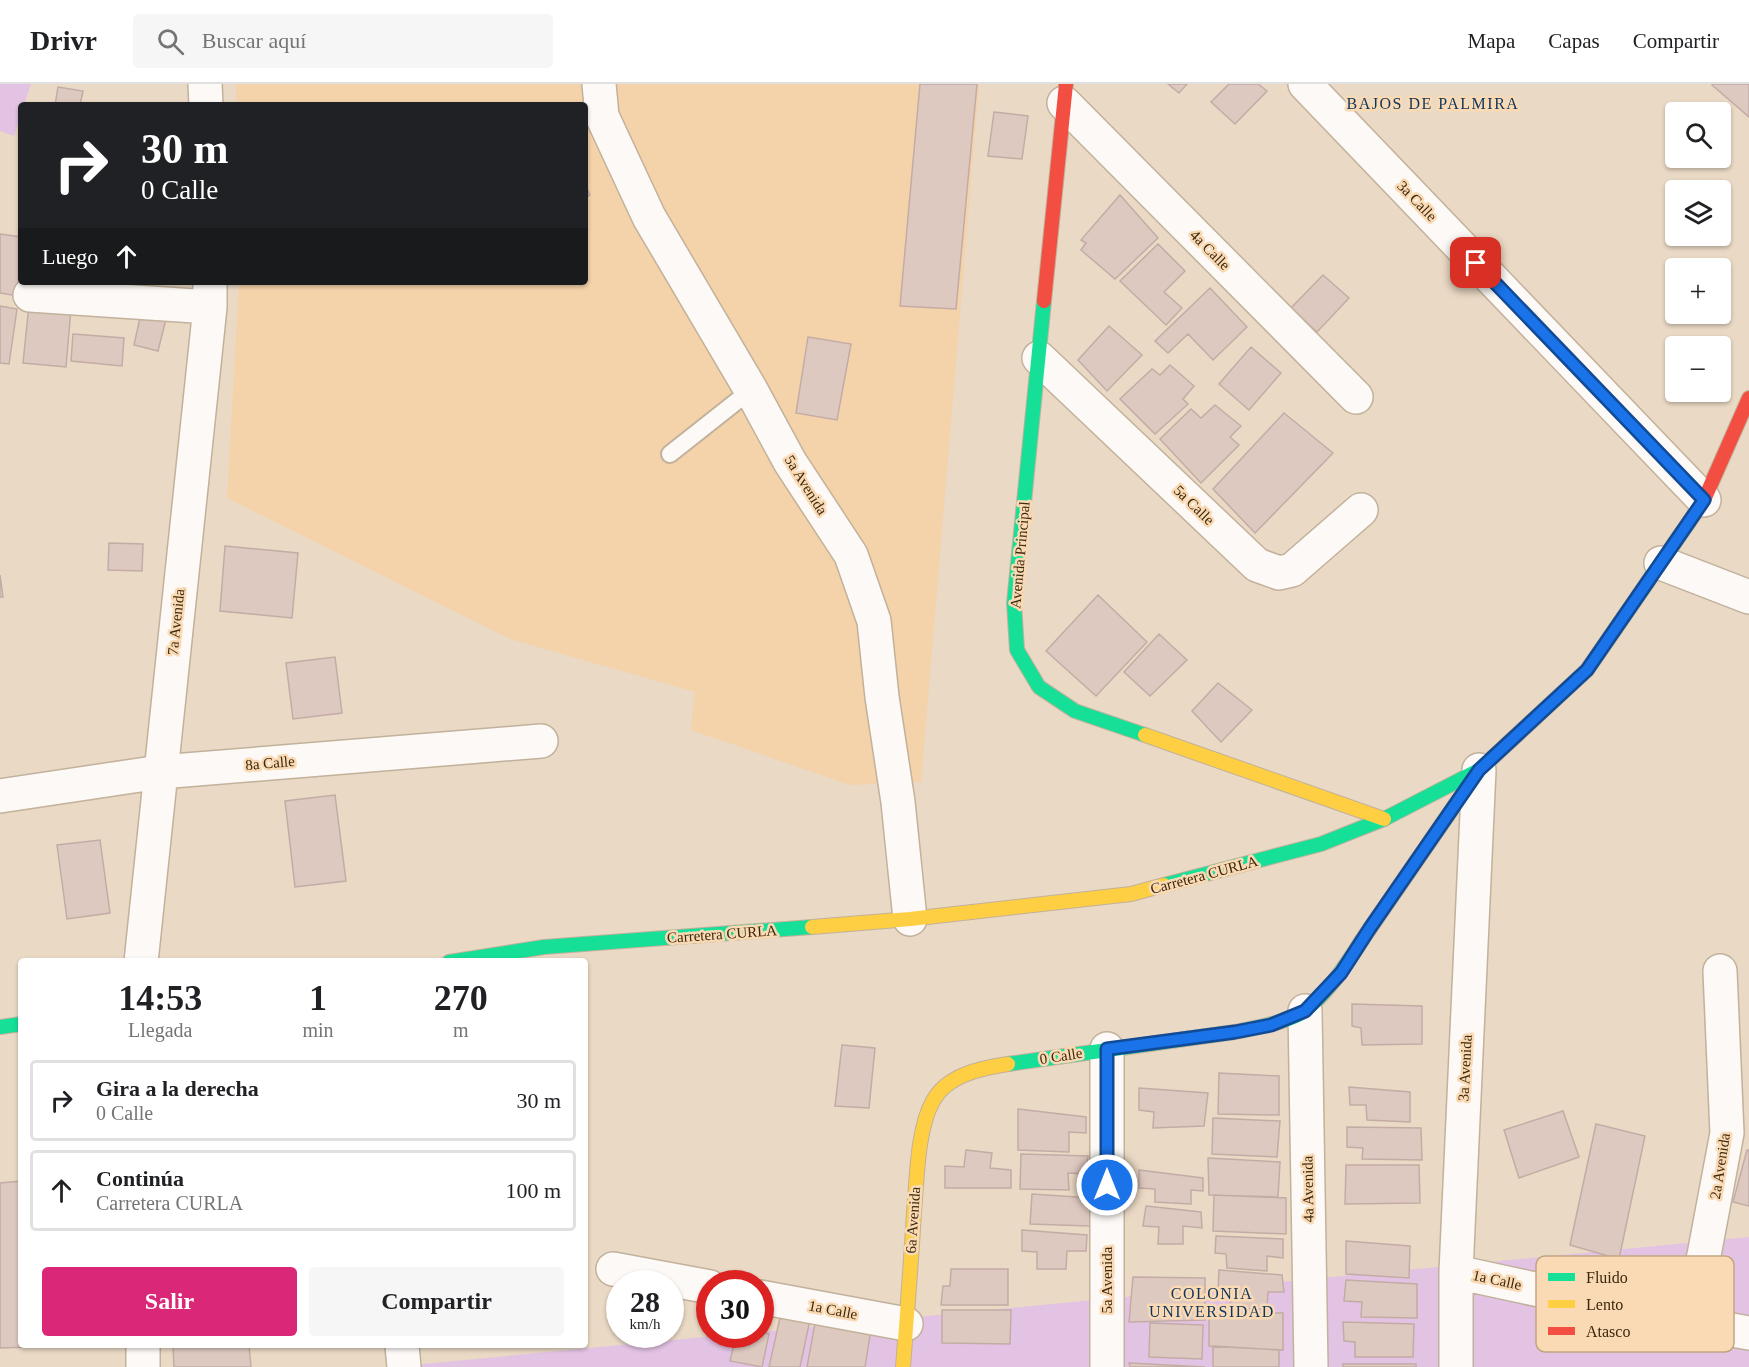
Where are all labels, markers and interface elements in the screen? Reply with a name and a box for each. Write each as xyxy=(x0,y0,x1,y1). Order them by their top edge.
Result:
search box xyxy=(133,14,553,68)
text: Drivr xyxy=(30,25,97,56)
icon: search xyxy=(154,25,187,58)
text: Buscar aquí xyxy=(202,28,306,53)
text: Mapa xyxy=(1468,29,1515,53)
text: Capas xyxy=(1548,29,1600,53)
text: Compartir xyxy=(1633,29,1719,53)
district label: BAJOS DE PALMIRA xyxy=(1347,95,1519,112)
map controls xyxy=(1665,102,1731,402)
button: search xyxy=(1665,102,1731,168)
icon: right xyxy=(42,126,120,204)
text: 30 m xyxy=(141,126,229,172)
text: 0 Calle xyxy=(141,175,218,205)
street label: 3a Calle xyxy=(1394,178,1440,225)
button: layers xyxy=(1665,180,1731,246)
street label: 4a Calle xyxy=(1187,227,1233,273)
pin xyxy=(1450,237,1501,288)
icon: ahead xyxy=(110,240,143,273)
text: Luego xyxy=(42,244,98,269)
icon: arrive xyxy=(1459,246,1492,279)
button: + xyxy=(1665,258,1731,324)
button: − xyxy=(1665,336,1731,402)
street label: 5a Avenida xyxy=(782,452,831,518)
street label: 5a Calle xyxy=(1171,482,1218,528)
street label: Avenida Principal xyxy=(1007,501,1033,609)
street label: 7a Avenida xyxy=(165,588,187,656)
street label: 8a Calle xyxy=(245,753,296,773)
street label: Carretera CURLA xyxy=(1149,853,1260,897)
street label: Carretera CURLA xyxy=(666,922,778,946)
text: 14:53 xyxy=(118,978,202,1018)
text: 1 xyxy=(309,978,327,1018)
text: 270 xyxy=(434,978,488,1018)
text: Llegada xyxy=(128,1019,192,1041)
text: min xyxy=(302,1019,334,1041)
text: m xyxy=(453,1019,469,1041)
street label: 3a Avenida xyxy=(1455,1034,1475,1102)
street label: 0 Calle xyxy=(1039,1045,1084,1067)
text: Gira a la derecha xyxy=(96,1076,259,1101)
icon: right xyxy=(45,1084,78,1117)
text: 30 m xyxy=(516,1088,561,1113)
text: 0 Calle xyxy=(96,1102,153,1124)
street label: 2a Avenida xyxy=(1707,1131,1733,1200)
position arrow xyxy=(1075,1153,1139,1217)
street label: 4a Avenida xyxy=(1299,1155,1317,1223)
text: Continúa xyxy=(96,1166,184,1191)
icon: ahead xyxy=(45,1174,78,1207)
text: 100 m xyxy=(505,1178,561,1203)
street label: 6a Avenida xyxy=(903,1186,923,1254)
text: Carretera CURLA xyxy=(96,1192,243,1214)
street label: 5a Avenida xyxy=(1099,1246,1115,1313)
legend xyxy=(1536,1256,1734,1352)
button: Salir xyxy=(42,1267,297,1336)
button: Compartir xyxy=(309,1267,564,1336)
street label: 1a Calle xyxy=(1471,1267,1523,1293)
text: Fluido xyxy=(1586,1269,1628,1286)
speed limit sign: 30 xyxy=(696,1270,774,1348)
text: 28 xyxy=(630,1285,660,1318)
district label: COLONIA UNIVERSIDAD xyxy=(1149,1285,1275,1320)
text: Lento xyxy=(1586,1296,1623,1313)
street label: 1a Calle xyxy=(807,1297,859,1323)
text: km/h xyxy=(630,1316,660,1332)
text: Atasco xyxy=(1586,1323,1630,1340)

